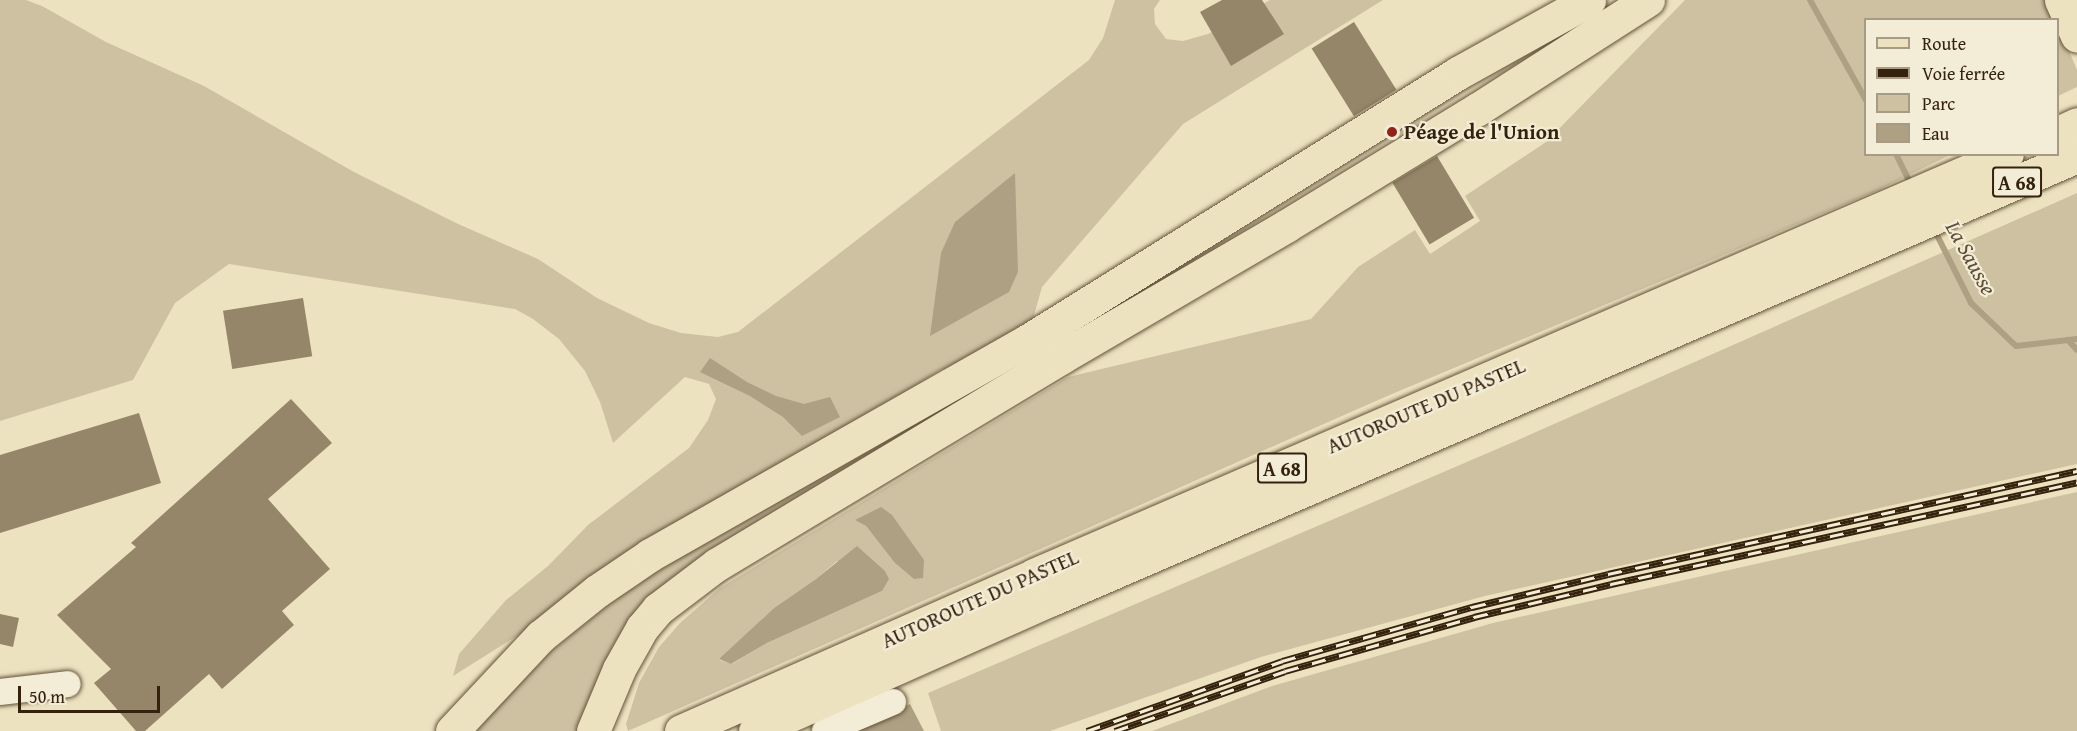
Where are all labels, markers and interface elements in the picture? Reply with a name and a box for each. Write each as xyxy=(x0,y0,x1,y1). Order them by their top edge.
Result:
legend xyxy=(1864,18,2059,156)
text: Route xyxy=(1922,30,1966,57)
text: Voie ferrée xyxy=(1922,60,2005,87)
text: Parc xyxy=(1922,90,1955,117)
place label: Péage de l'Union xyxy=(1404,119,1559,145)
text: Eau xyxy=(1922,120,1949,147)
marker: Péage de l'Union xyxy=(1385,125,1399,139)
road number: A 68 xyxy=(1992,165,2042,199)
water label: La Sausse xyxy=(1940,216,2002,300)
street label: AUTOROUTE DU PASTEL xyxy=(1323,353,1529,459)
road number: A 68 xyxy=(1256,451,1308,485)
street label: AUTOROUTE DU PASTEL xyxy=(878,544,1082,654)
scale bar xyxy=(21,674,164,712)
text: 50 m xyxy=(29,683,65,710)

